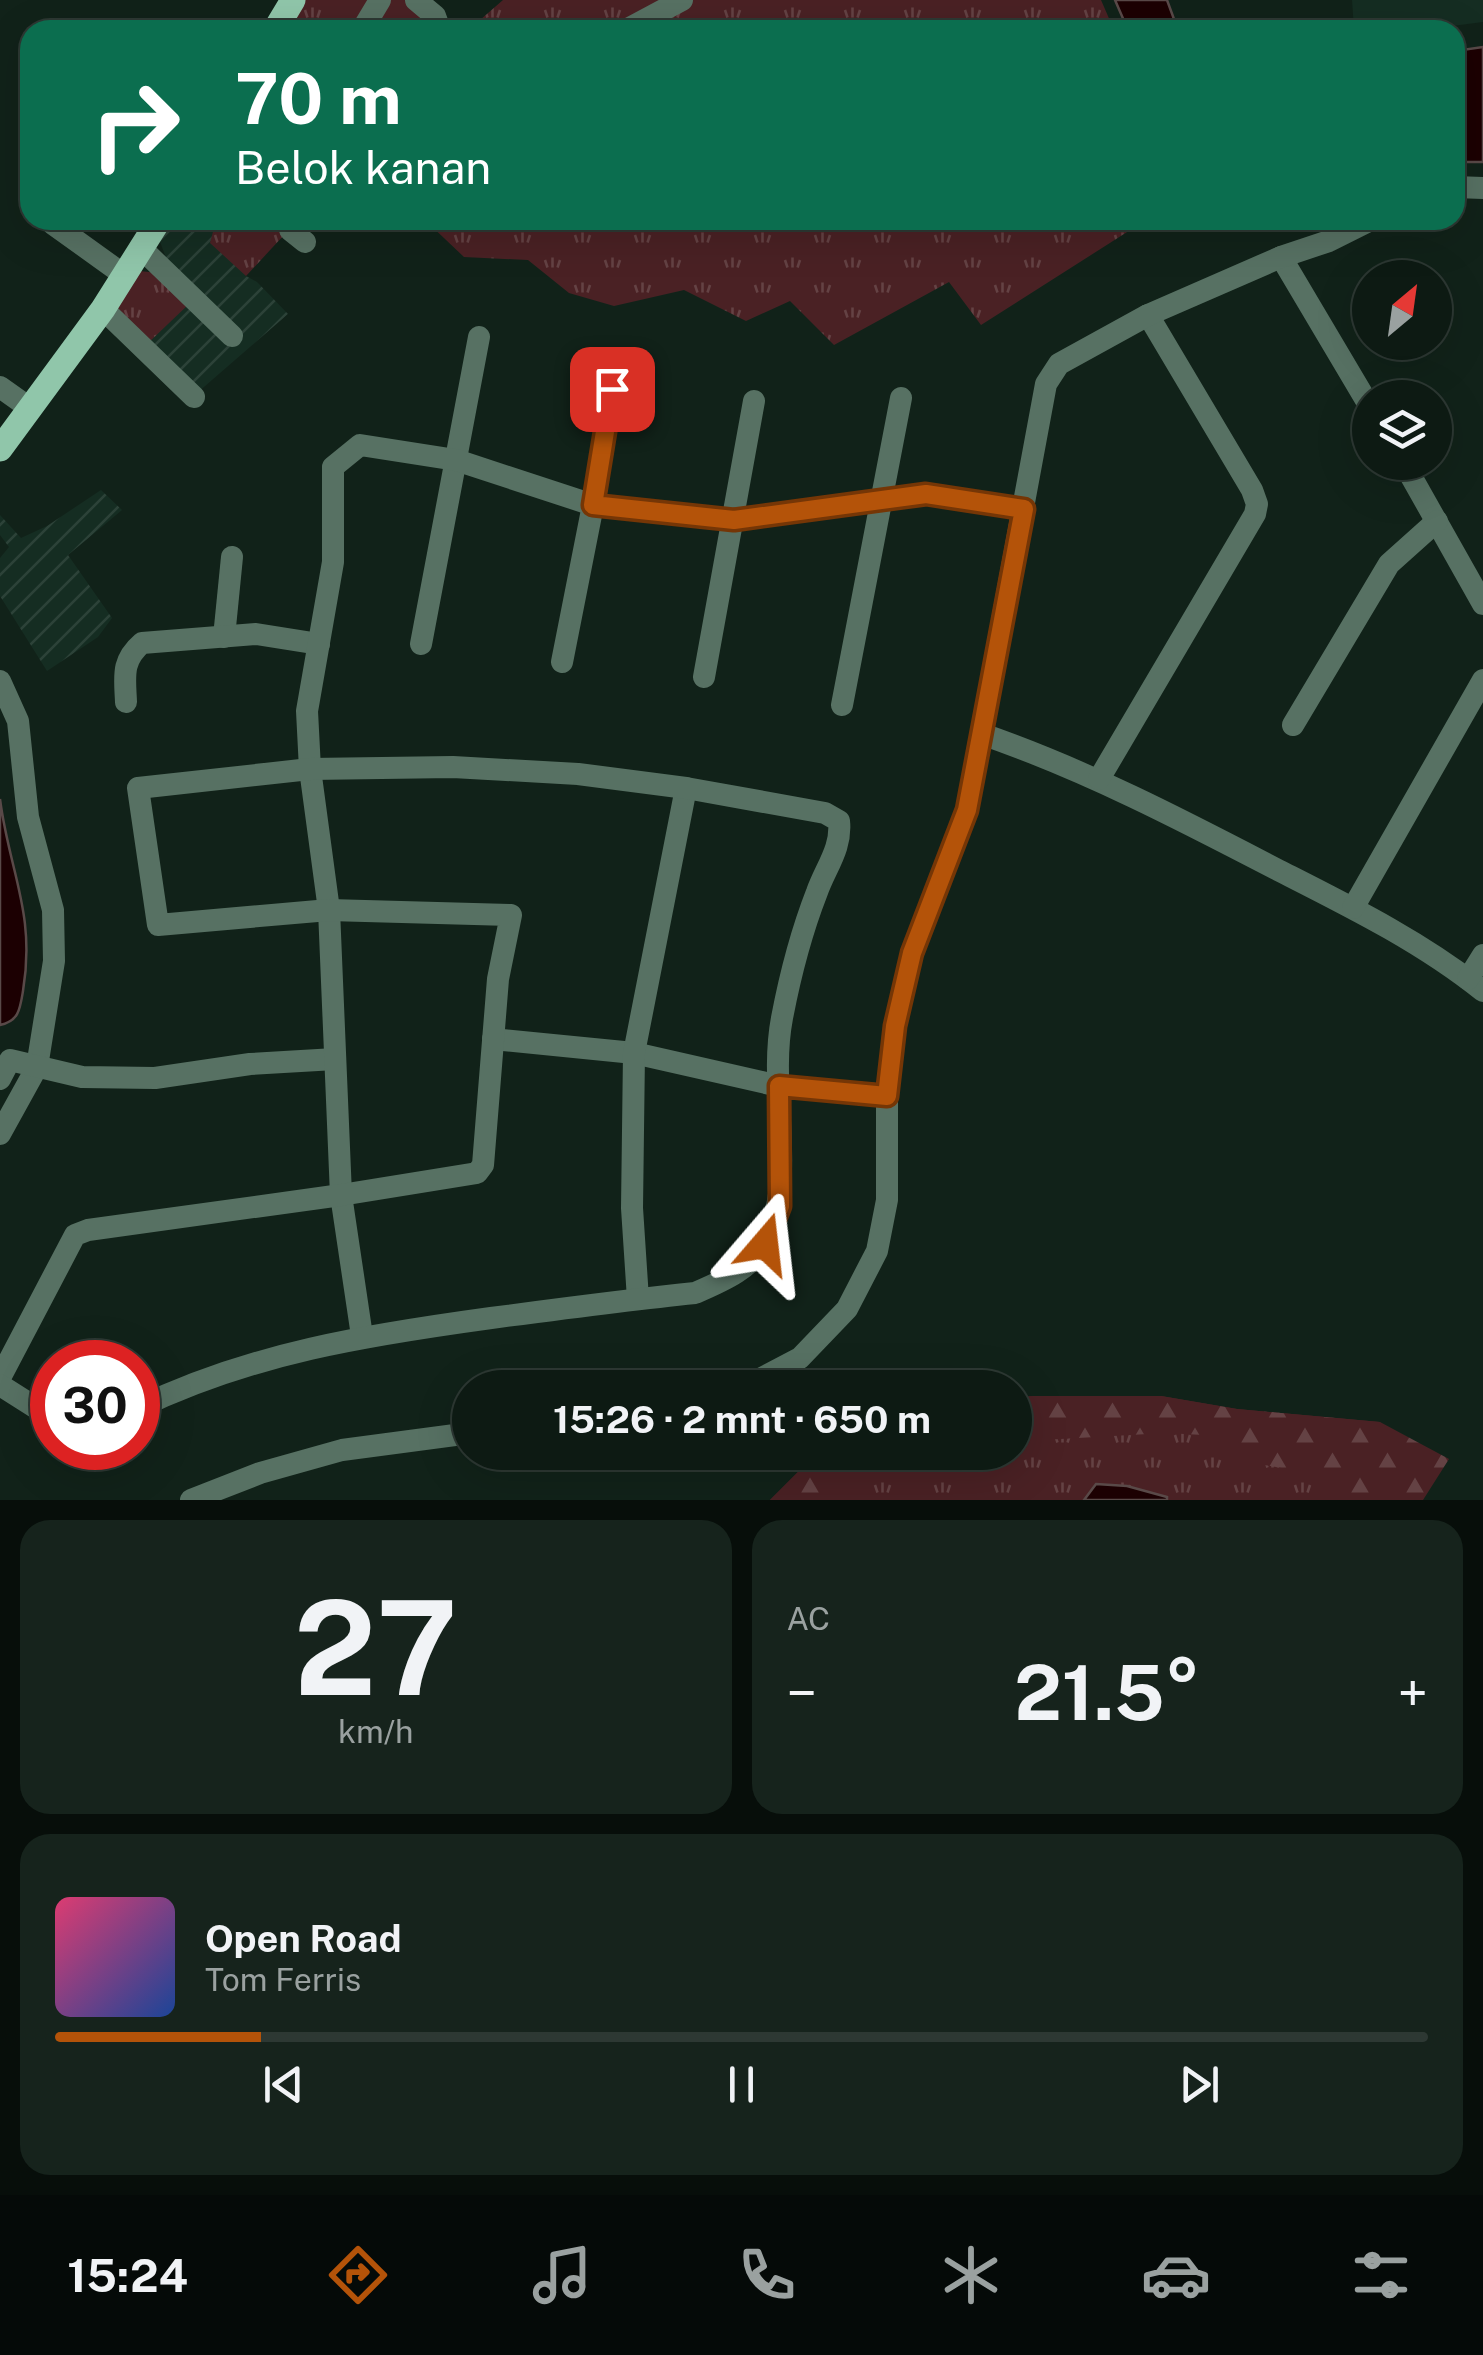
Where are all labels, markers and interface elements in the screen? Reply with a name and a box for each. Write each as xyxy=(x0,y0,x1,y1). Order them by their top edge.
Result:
text: 70 m xyxy=(235,57,402,140)
icon: right xyxy=(70,60,200,190)
text: Belok kanan xyxy=(235,141,491,194)
north arrow xyxy=(1352,260,1452,360)
map controls xyxy=(1352,260,1452,480)
pin xyxy=(570,347,655,432)
icon: arrive xyxy=(585,362,640,417)
button: layers xyxy=(1352,380,1452,480)
position arrow xyxy=(713,1192,817,1296)
speed limit sign: 30 xyxy=(30,1340,160,1470)
text: 15:26 · 2 mnt · 650 m xyxy=(553,1397,931,1442)
text: 27 xyxy=(294,1572,458,1724)
text: AC xyxy=(787,1600,830,1637)
text: 21.5° xyxy=(1014,1649,1200,1737)
text: − xyxy=(787,1661,817,1725)
text: + xyxy=(1398,1661,1428,1725)
text: km/h xyxy=(338,1713,413,1750)
text: Open Road xyxy=(205,1916,402,1961)
text: Tom Ferris xyxy=(205,1961,361,1998)
icon: previous xyxy=(256,2057,311,2112)
icon: pause xyxy=(714,2057,769,2112)
icon: next xyxy=(1172,2057,1227,2112)
icon: directions xyxy=(323,2240,393,2310)
icon: music xyxy=(527,2240,597,2310)
icon: phone xyxy=(732,2240,802,2310)
icon: climate xyxy=(936,2240,1006,2310)
icon: car xyxy=(1141,2240,1211,2310)
icon: filters xyxy=(1346,2240,1416,2310)
text: 15:24 xyxy=(67,2249,188,2302)

